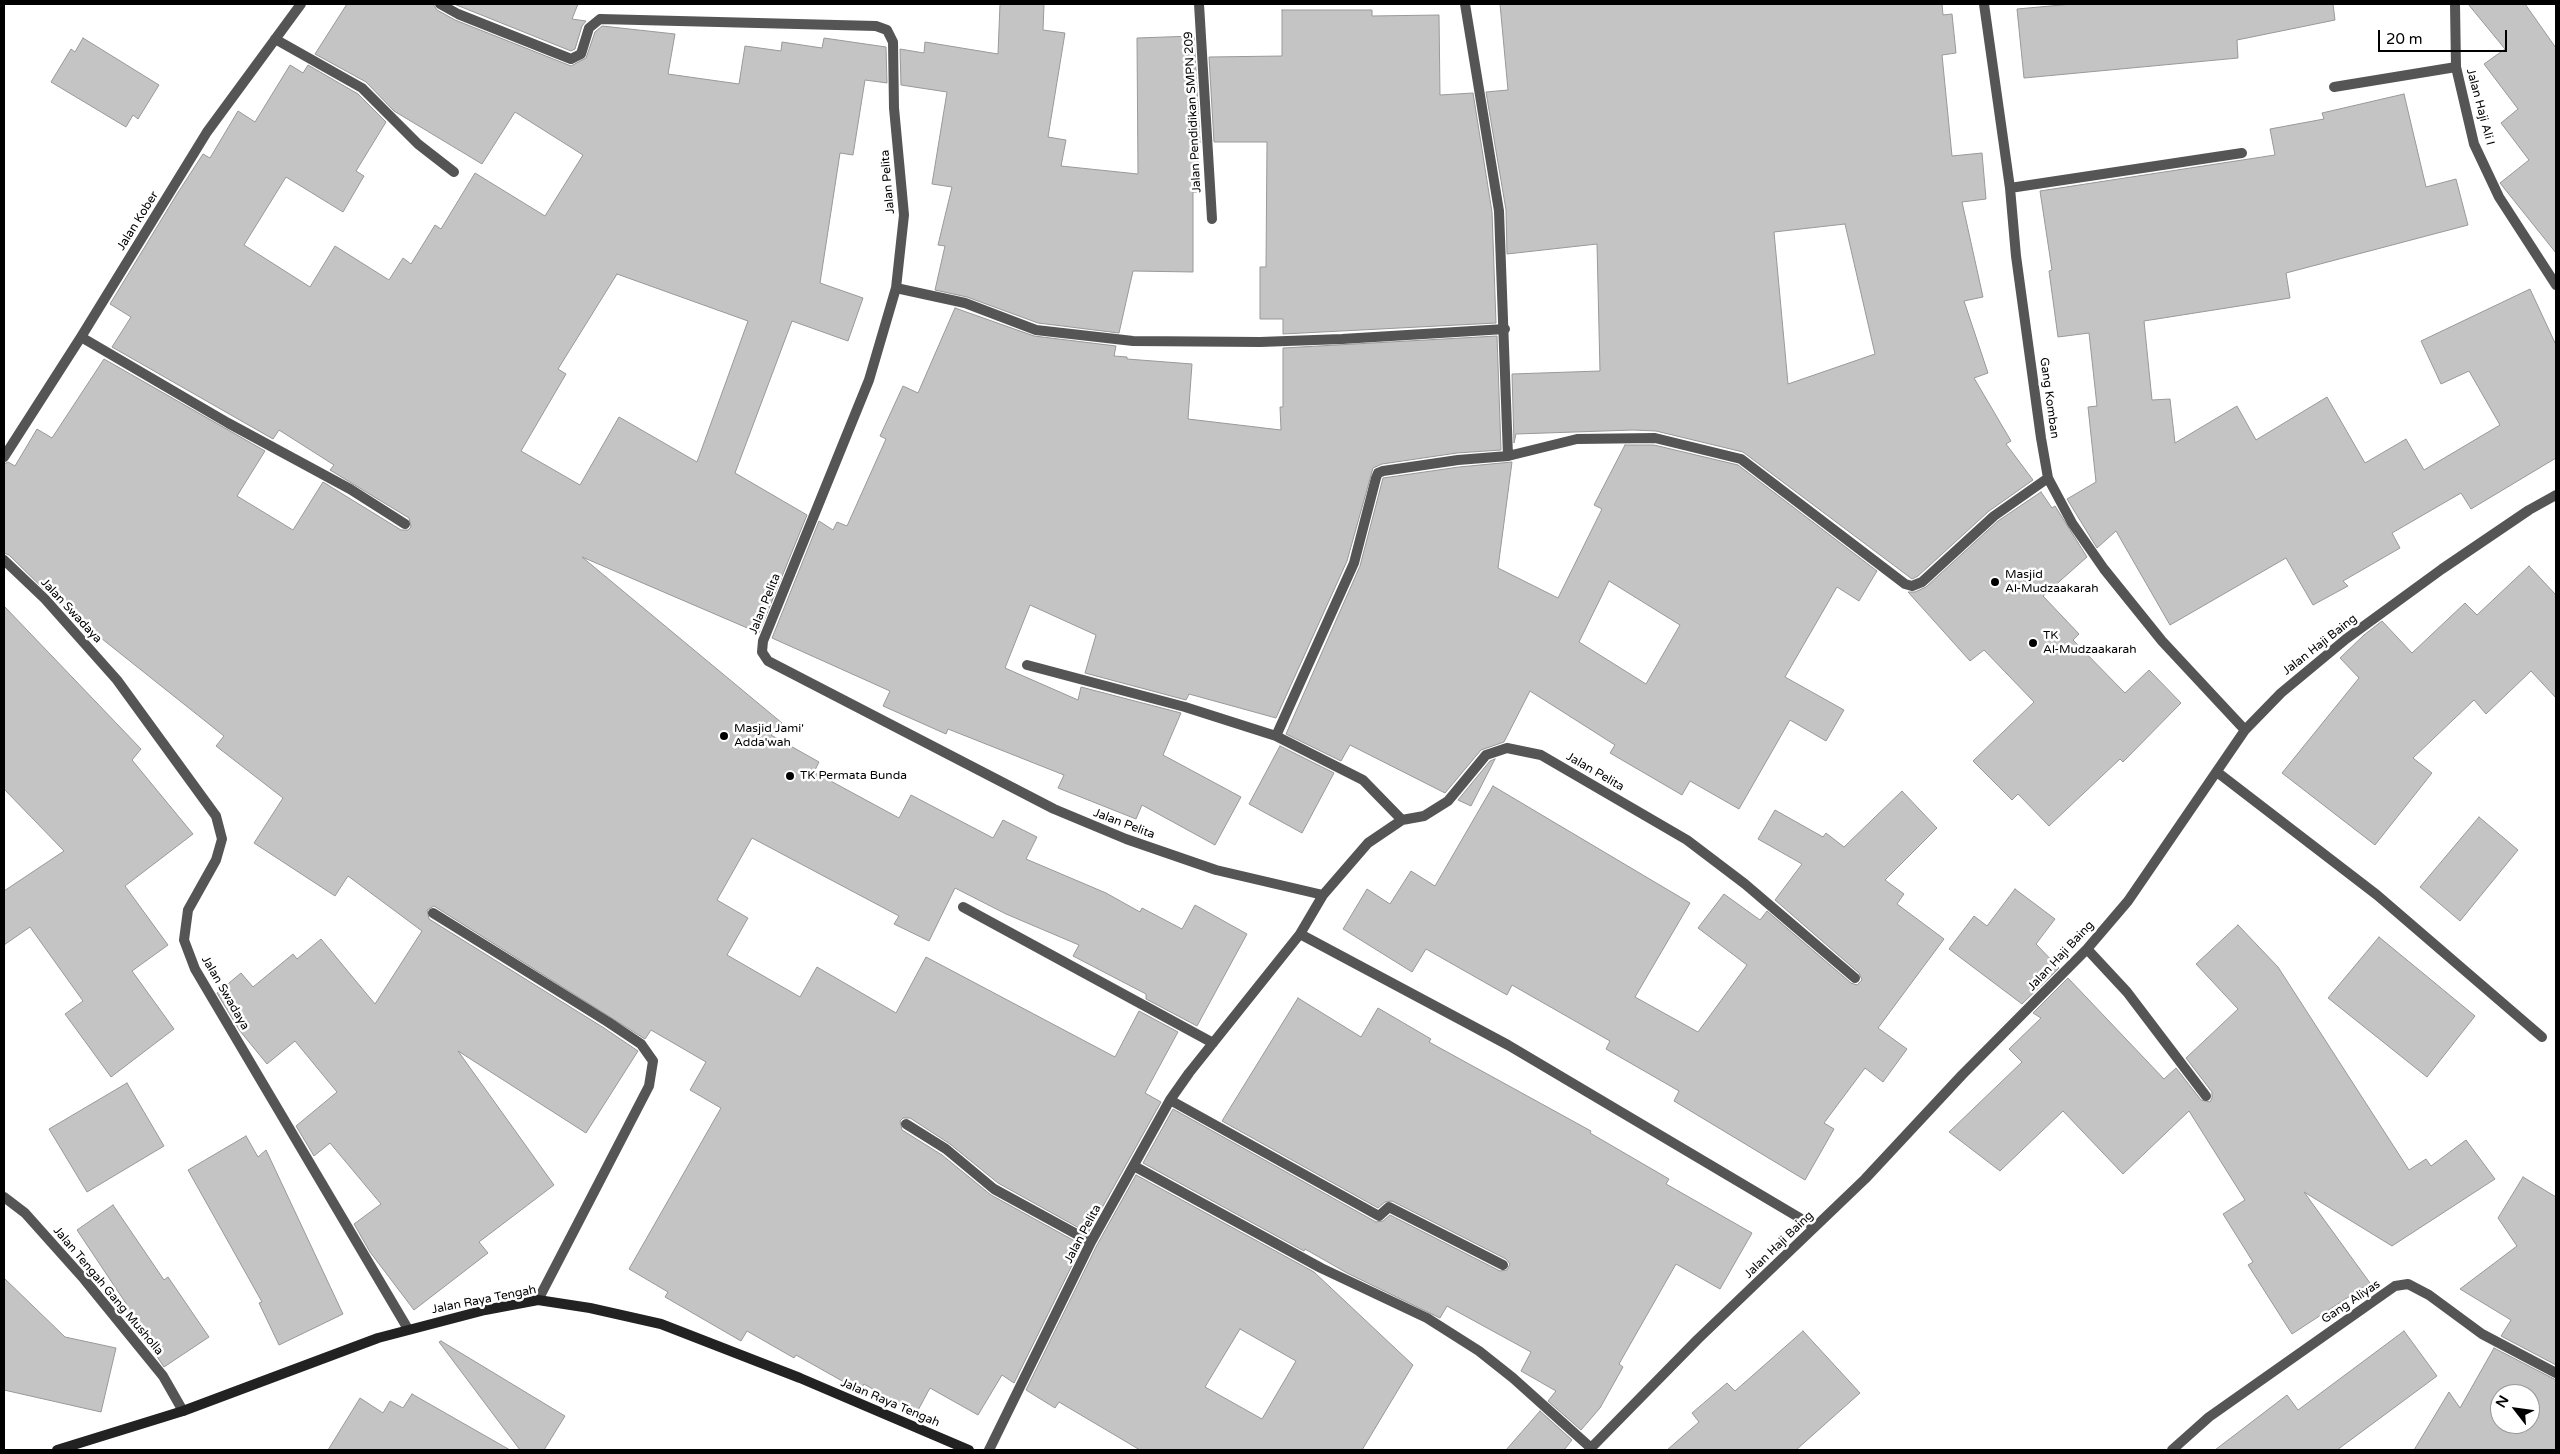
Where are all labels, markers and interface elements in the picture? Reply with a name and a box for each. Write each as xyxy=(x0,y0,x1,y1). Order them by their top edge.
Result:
scale bar xyxy=(2380,20,2509,52)
text: 20 m xyxy=(2386,30,2423,48)
street label: Jalan Pendidikan SMPN 209 xyxy=(1182,31,1204,193)
street label: Jalan Haji Ali I xyxy=(2463,67,2497,147)
street label: Jalan Pelita xyxy=(878,149,898,215)
street label: Jalan Kober xyxy=(114,189,162,253)
street label: Gang Komban xyxy=(2036,356,2062,440)
place label: Masjid Al-Mudzaakarah xyxy=(2005,568,2099,596)
street label: Jalan Pelita xyxy=(746,571,784,637)
street label: Jalan Swadaya xyxy=(37,576,105,646)
marker: Masjid Al-Mudzaakarah xyxy=(1989,576,2001,588)
street label: Jalan Haji Baing xyxy=(2280,612,2360,678)
place label: TK Al-Mudzaakarah xyxy=(2043,629,2137,657)
marker: TK Al-Mudzaakarah xyxy=(2027,637,2039,649)
place label: Masjid Jami' Adda'wah xyxy=(734,722,804,750)
marker: Masjid Jami' Adda'wah xyxy=(718,730,730,742)
street label: Jalan Pelita xyxy=(1563,750,1627,794)
place label: TK Permata Bunda xyxy=(800,769,907,783)
marker: TK Permata Bunda xyxy=(784,770,796,782)
street label: Jalan Pelita xyxy=(1091,806,1157,842)
street label: Jalan Haji Baing xyxy=(2025,918,2097,994)
street label: Jalan Swadaya xyxy=(198,953,252,1033)
street label: Jalan Pelita xyxy=(1062,1202,1104,1266)
street label: Jalan Haji Baing xyxy=(1741,1208,1817,1282)
street label: Jalan Tengah Gang Musholla xyxy=(50,1224,166,1358)
street label: Gang Aliyas xyxy=(2319,1277,2383,1327)
street label: Jalan Raya Tengah xyxy=(431,1283,537,1317)
street label: Jalan Raya Tengah xyxy=(838,1376,942,1430)
north arrow xyxy=(2490,1384,2540,1434)
text: N xyxy=(2492,1393,2513,1411)

